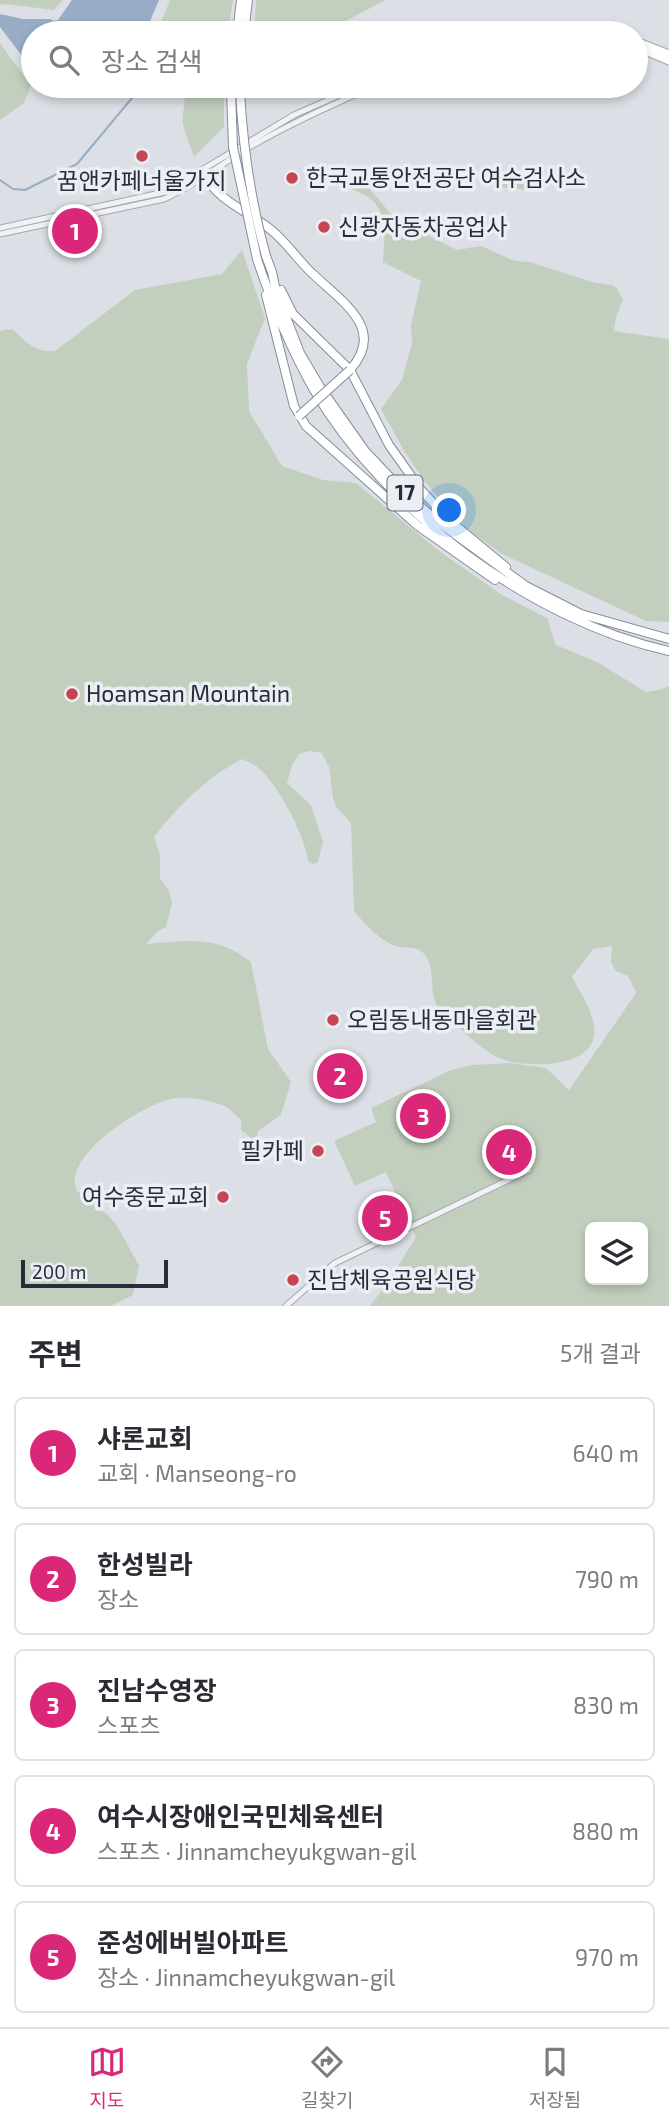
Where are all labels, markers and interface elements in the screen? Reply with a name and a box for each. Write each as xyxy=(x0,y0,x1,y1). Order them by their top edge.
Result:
search box xyxy=(21,21,648,98)
icon: search xyxy=(45,41,83,79)
text: 장소 검색 xyxy=(101,45,202,76)
marker: 꿈앤카페너울가지 xyxy=(134,148,150,164)
place label: 한국교통안전공단 여수검사소 xyxy=(306,163,586,191)
place label: 꿈앤카페너울가지 xyxy=(57,166,227,194)
marker: 한국교통안전공단 여수검사소 xyxy=(284,170,300,186)
pin: 1 xyxy=(52,205,98,257)
place label: 신광자동차공업사 xyxy=(338,212,507,240)
marker: 신광자동차공업사 xyxy=(316,219,332,235)
road number: 17 xyxy=(388,476,422,510)
your location xyxy=(432,493,466,527)
place label: Hoamsan Mountain xyxy=(86,679,290,707)
marker: Hoamsan Mountain xyxy=(64,686,80,702)
place label: 오림동내동마을회관 xyxy=(347,1005,537,1033)
marker: 오림동내동마을회관 xyxy=(325,1012,341,1028)
pin: 2 xyxy=(317,1050,363,1102)
pin: 3 xyxy=(400,1090,446,1142)
pin: 4 xyxy=(486,1126,532,1178)
place label: 필카페 xyxy=(241,1136,304,1164)
marker: 필카페 xyxy=(310,1143,326,1159)
place label: 여수중문교회 xyxy=(82,1182,209,1210)
marker: 여수중문교회 xyxy=(215,1189,231,1205)
pin: 5 xyxy=(362,1192,408,1244)
map controls xyxy=(585,1222,648,1285)
button: layers xyxy=(585,1222,648,1285)
scale bar xyxy=(21,1257,168,1289)
text: 200 m xyxy=(32,1260,86,1283)
place label: 진남체육공원식당 xyxy=(307,1265,476,1293)
marker: 진남체육공원식당 xyxy=(285,1272,301,1288)
text: 주변 xyxy=(28,1335,83,1371)
text: 5개 결과 xyxy=(560,1339,641,1367)
text: 샤론교회 xyxy=(97,1422,193,1453)
text: 1 xyxy=(48,1439,58,1467)
text: 640 m xyxy=(573,1439,639,1467)
text: 교회 · Manseong-ro xyxy=(97,1459,297,1487)
text: 한성빌라 xyxy=(97,1548,193,1579)
text: 2 xyxy=(46,1565,60,1593)
text: 790 m xyxy=(575,1565,639,1593)
text: 장소 xyxy=(97,1585,139,1613)
text: 진남수영장 xyxy=(97,1674,217,1705)
text: 3 xyxy=(46,1691,60,1719)
text: 830 m xyxy=(573,1691,639,1719)
text: 스포츠 xyxy=(97,1711,160,1739)
text: 여수시장애인국민체육센터 xyxy=(97,1800,384,1831)
text: 4 xyxy=(46,1817,60,1845)
text: 880 m xyxy=(572,1817,639,1845)
text: 스포츠 · Jinnamcheyukgwan-gil xyxy=(97,1837,416,1865)
text: 준성에버빌아파트 xyxy=(97,1926,288,1957)
text: 5 xyxy=(47,1943,59,1971)
text: 970 m xyxy=(575,1943,639,1971)
text: 장소 · Jinnamcheyukgwan-gil xyxy=(97,1963,395,1991)
tab: 지도 xyxy=(88,2043,126,2112)
tab: 길찾기 xyxy=(301,2043,353,2112)
tab: 저장됨 xyxy=(529,2043,581,2112)

